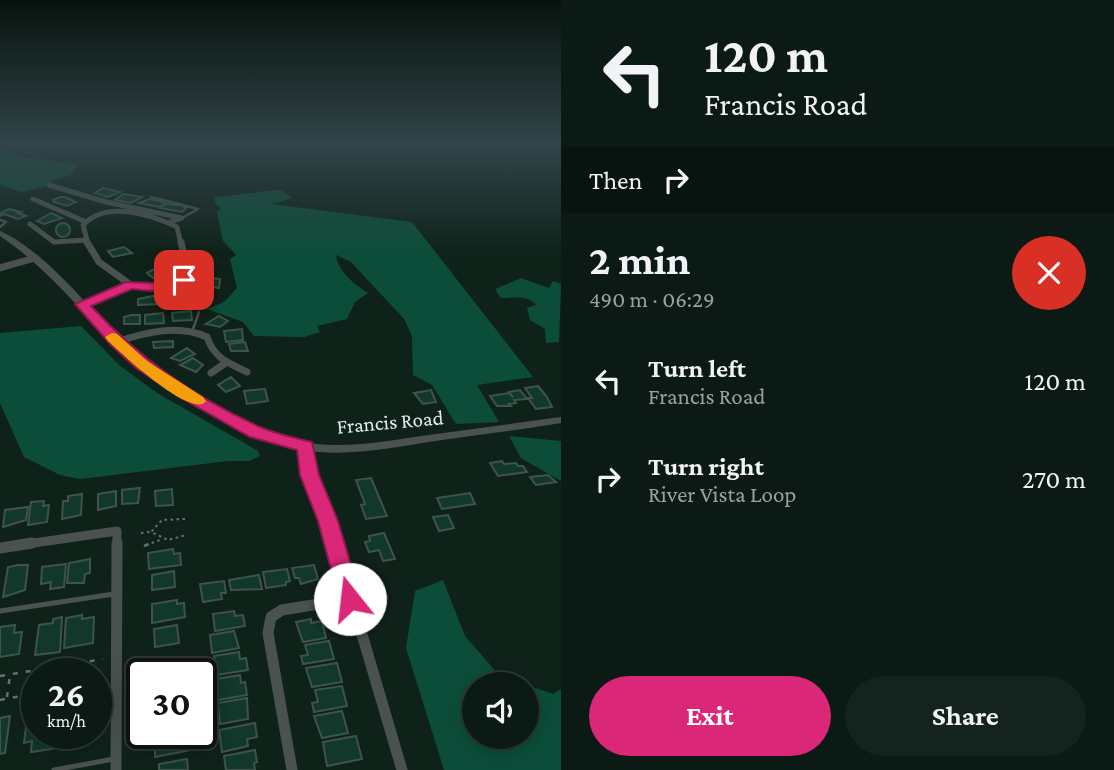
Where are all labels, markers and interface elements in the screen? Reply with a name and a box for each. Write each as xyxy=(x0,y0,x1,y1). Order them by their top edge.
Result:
icon: left xyxy=(589,28,680,119)
text: 120 m xyxy=(704,28,828,83)
text: Francis Road xyxy=(704,86,867,122)
icon: right xyxy=(657,161,695,199)
text: Then xyxy=(589,166,643,195)
text: 2 min xyxy=(589,236,690,283)
button: close xyxy=(1012,236,1086,310)
pin xyxy=(154,250,214,310)
icon: arrive xyxy=(165,261,203,299)
text: 490 m · 06:29 xyxy=(589,286,715,312)
text: Turn left xyxy=(648,354,746,383)
icon: left xyxy=(589,362,627,400)
text: 120 m xyxy=(1025,367,1086,396)
text: Francis Road xyxy=(648,383,765,409)
street label: Francis Road xyxy=(336,405,444,439)
text: Turn right xyxy=(648,452,764,481)
icon: right xyxy=(589,460,627,498)
text: 270 m xyxy=(1022,465,1086,494)
text: River Vista Loop xyxy=(648,481,796,507)
position arrow xyxy=(313,562,387,636)
speed limit sign: 30 xyxy=(126,658,217,749)
map controls xyxy=(462,672,539,749)
button: sound xyxy=(462,672,539,749)
text: 26 xyxy=(48,675,85,714)
button: Exit xyxy=(589,676,831,756)
button: Share xyxy=(845,676,1086,756)
text: km/h xyxy=(47,711,86,731)

